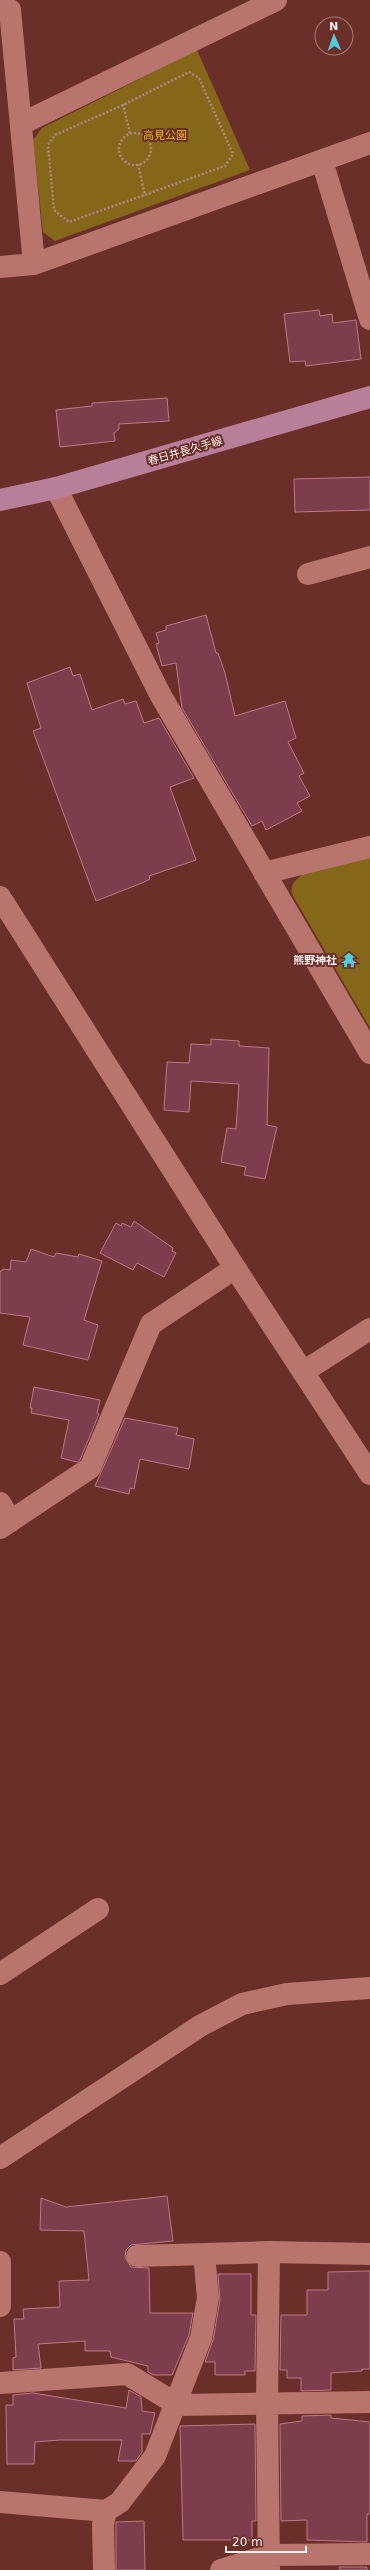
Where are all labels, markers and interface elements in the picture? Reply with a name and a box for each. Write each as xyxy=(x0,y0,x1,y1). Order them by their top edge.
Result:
north arrow xyxy=(314,16,354,56)
text: N xyxy=(329,20,339,33)
park label: 高見公園 xyxy=(143,129,187,142)
street label: 春日井長久手線 xyxy=(146,434,224,468)
temple icon: 熊野神社 xyxy=(340,951,358,969)
place label: 熊野神社 xyxy=(293,954,337,967)
scale bar xyxy=(226,2528,306,2554)
text: 20 m xyxy=(232,2535,263,2549)

